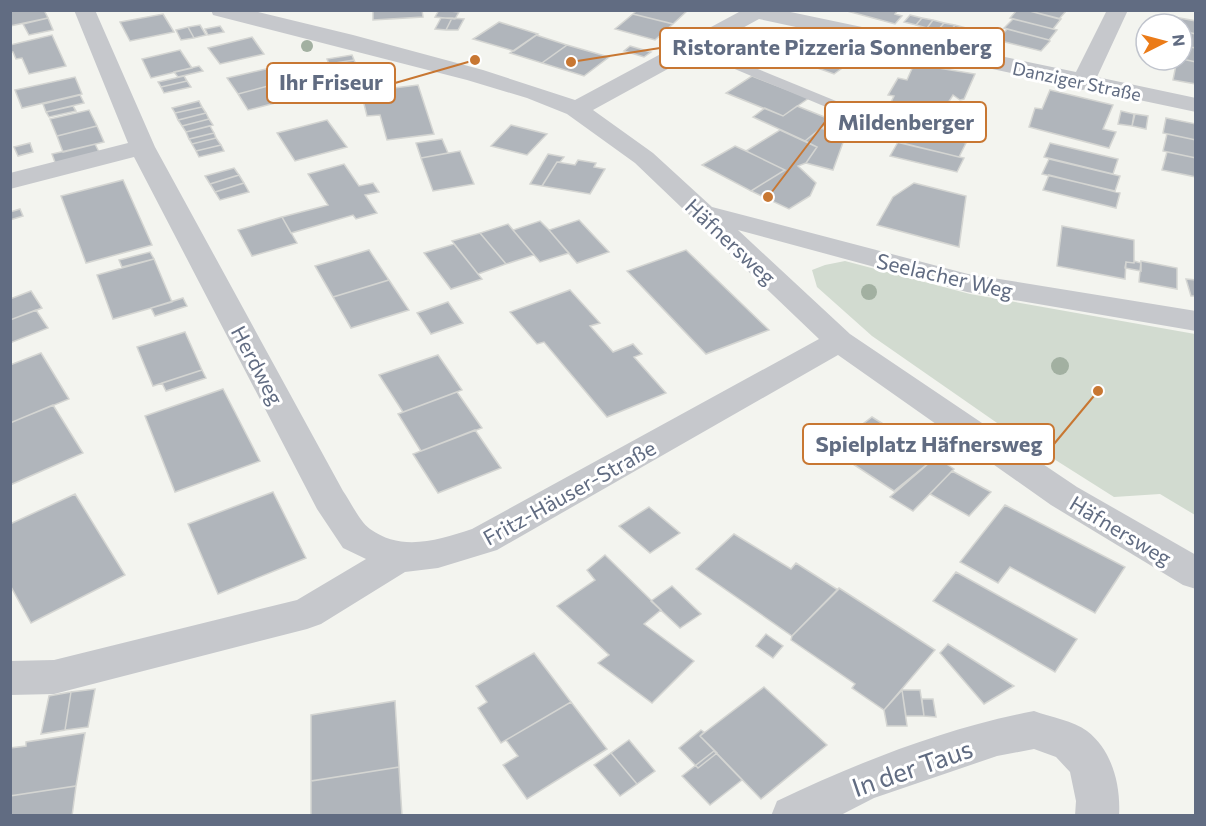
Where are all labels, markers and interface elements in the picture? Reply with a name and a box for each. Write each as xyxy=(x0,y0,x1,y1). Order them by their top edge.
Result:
north arrow xyxy=(1134,12,1194,72)
callout: Ristorante Pizzeria Sonnenberg xyxy=(660,28,1004,68)
text: Ristorante Pizzeria Sonnenberg xyxy=(672,33,992,60)
text: N xyxy=(1169,33,1189,47)
street label: Danziger Straße xyxy=(1011,57,1143,105)
callout: Ihr Friseur xyxy=(267,63,395,103)
text: Ihr Friseur xyxy=(279,68,383,95)
callout: Mildenberger xyxy=(825,102,986,142)
text: Mildenberger xyxy=(838,108,974,135)
street label: Häfnersweg xyxy=(681,193,781,289)
street label: Seelacher Weg xyxy=(874,247,1016,303)
street label: Herdweg xyxy=(227,321,289,409)
callout: Spielplatz Häfnersweg xyxy=(803,424,1054,464)
text: Spielplatz Häfnersweg xyxy=(816,430,1042,457)
street label: Fritz-Häuser-Straße xyxy=(478,434,660,550)
street label: Häfnersweg xyxy=(1066,490,1176,570)
street label: In der Taus xyxy=(848,732,976,802)

